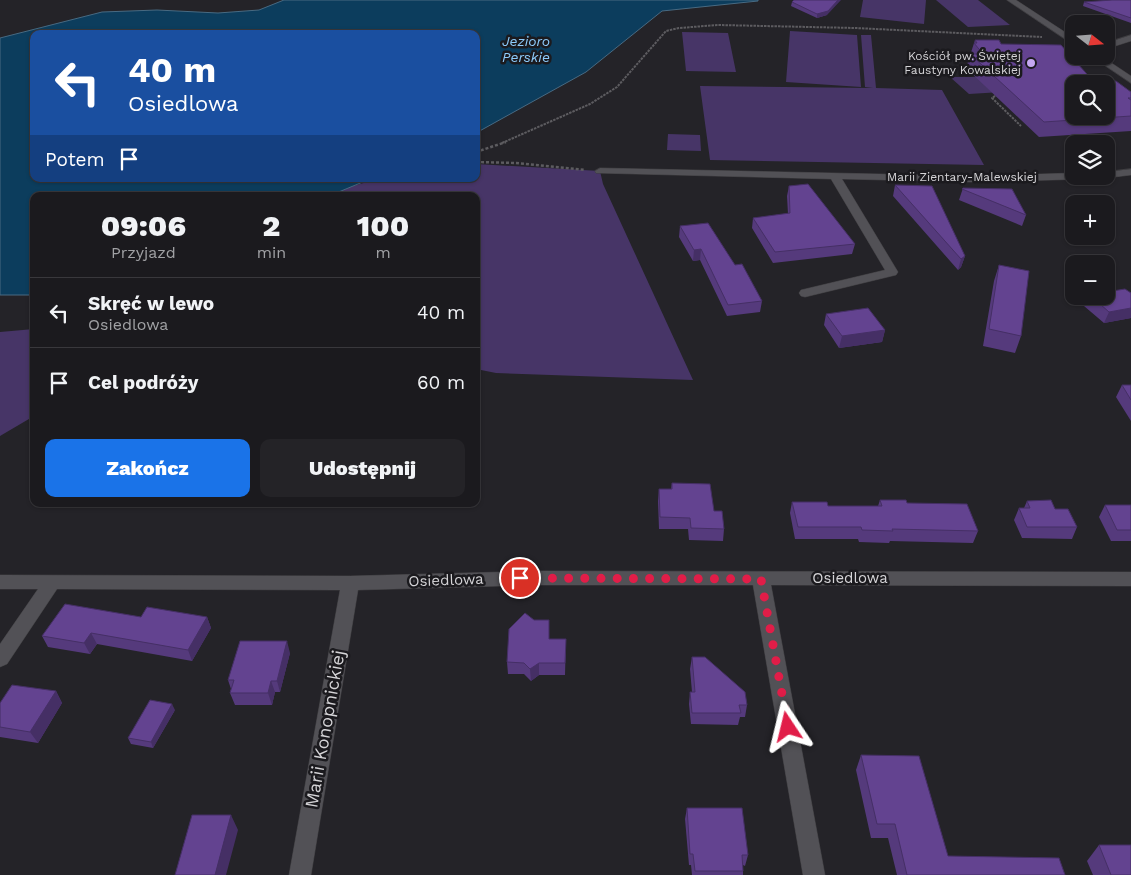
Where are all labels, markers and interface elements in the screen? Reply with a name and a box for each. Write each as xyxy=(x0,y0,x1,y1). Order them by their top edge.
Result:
north arrow xyxy=(1065,15,1115,65)
map controls xyxy=(1065,15,1115,305)
water label: Jezioro Perskie xyxy=(502,33,550,65)
text: 40 m xyxy=(128,49,216,91)
place label: Kościół pw. Świętej Faustyny Kowalskiej xyxy=(904,49,1021,77)
icon: left xyxy=(45,50,110,115)
marker: Kościół pw. Świętej Faustyny Kowalskiej xyxy=(1025,57,1037,69)
button: search xyxy=(1065,75,1115,125)
text: Osiedlowa xyxy=(128,91,239,116)
button: layers xyxy=(1065,135,1115,185)
icon: arrive xyxy=(115,145,143,173)
text: Potem xyxy=(45,148,105,171)
street label: Marii Zientary-Malewskiej xyxy=(887,170,1037,184)
button: + xyxy=(1065,195,1115,245)
text: 09:06 xyxy=(101,208,186,243)
text: 2 xyxy=(262,208,280,243)
text: 100 xyxy=(357,208,409,243)
text: Przyjazd xyxy=(111,243,176,262)
text: min xyxy=(257,243,286,262)
text: m xyxy=(375,243,391,262)
button: − xyxy=(1065,255,1115,305)
text: Skręć w lewo xyxy=(88,292,214,315)
icon: left xyxy=(45,299,73,327)
text: 40 m xyxy=(417,301,465,324)
text: Osiedlowa xyxy=(88,315,168,334)
icon: arrive xyxy=(45,369,73,397)
text: Cel podróży xyxy=(88,371,198,394)
text: 60 m xyxy=(417,371,465,394)
button: Zakończ xyxy=(45,439,250,497)
button: Udostępnij xyxy=(260,439,465,497)
pin xyxy=(499,557,541,599)
icon: arrive xyxy=(506,564,534,592)
street label: Osiedlowa xyxy=(812,569,888,587)
street label: Osiedlowa xyxy=(408,570,484,590)
street label: Marii Konopnickiej xyxy=(300,648,349,809)
position arrow xyxy=(761,700,813,752)

